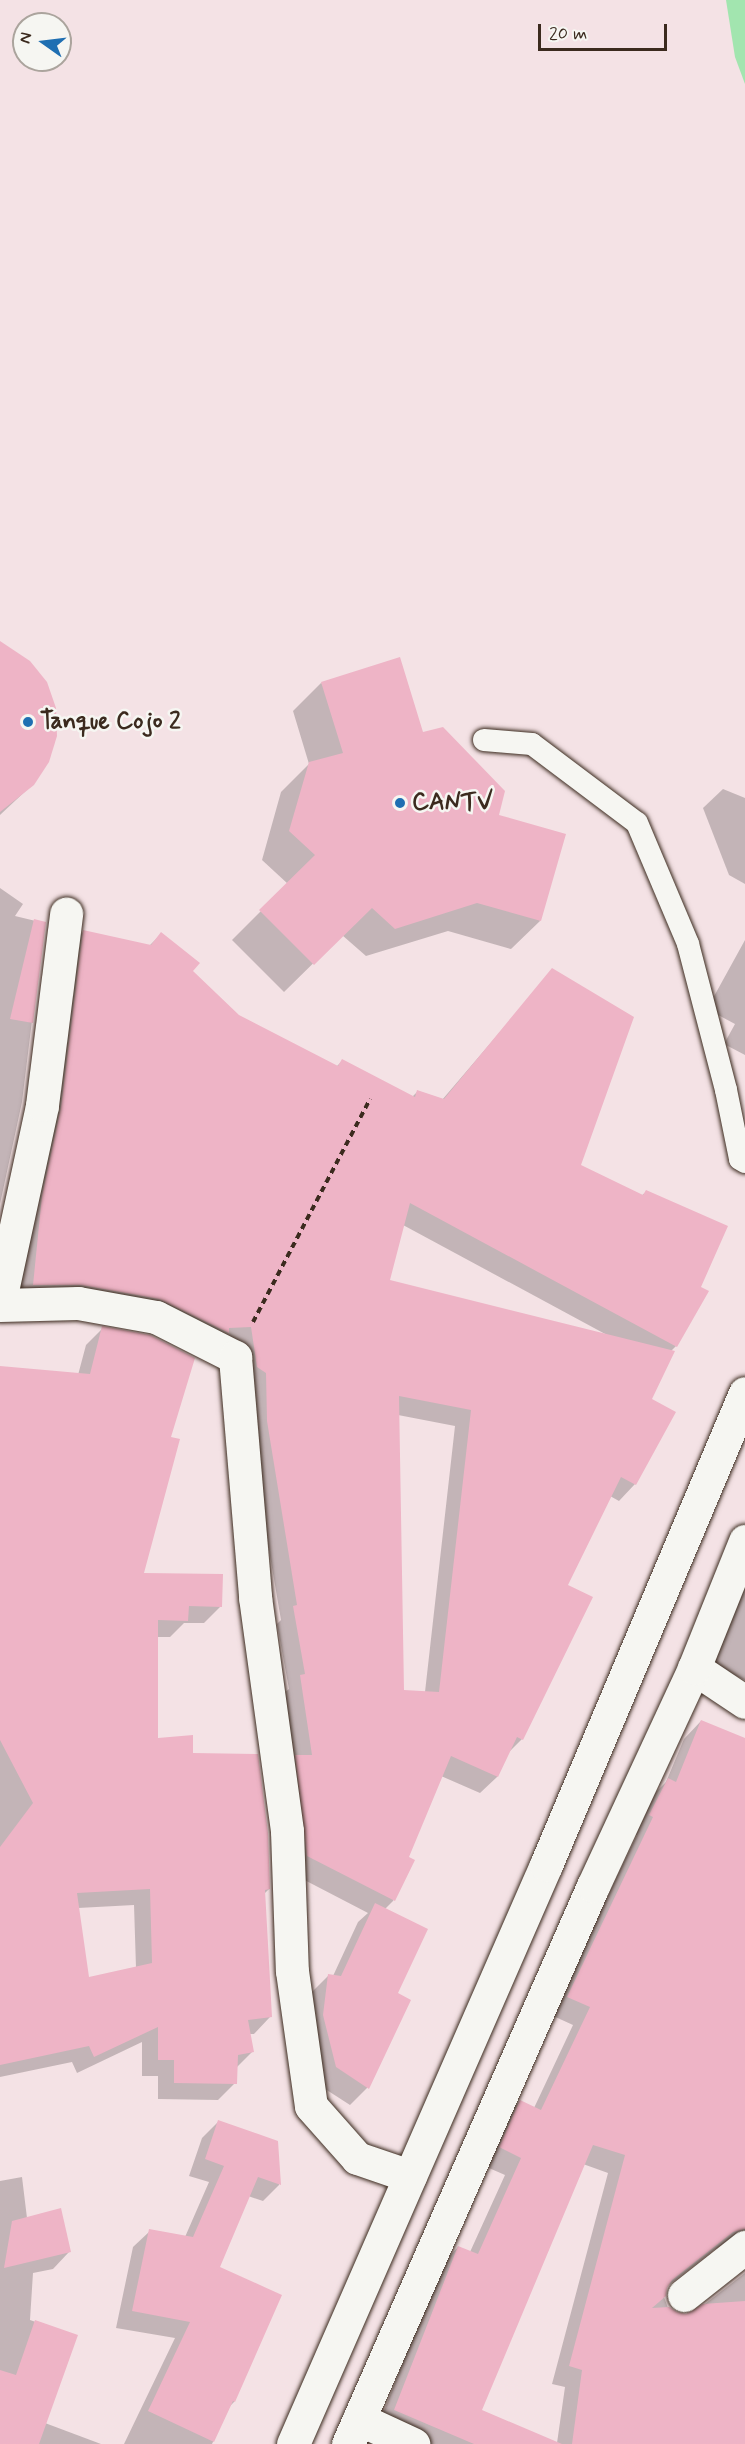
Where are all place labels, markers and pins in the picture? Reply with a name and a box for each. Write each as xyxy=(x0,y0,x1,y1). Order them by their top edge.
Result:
place label: Tanque Cojo 2 xyxy=(40,708,181,736)
marker: Tanque Cojo 2 xyxy=(21,715,35,729)
place label: CANTV xyxy=(412,789,493,817)
marker: CANTV xyxy=(393,796,407,810)

